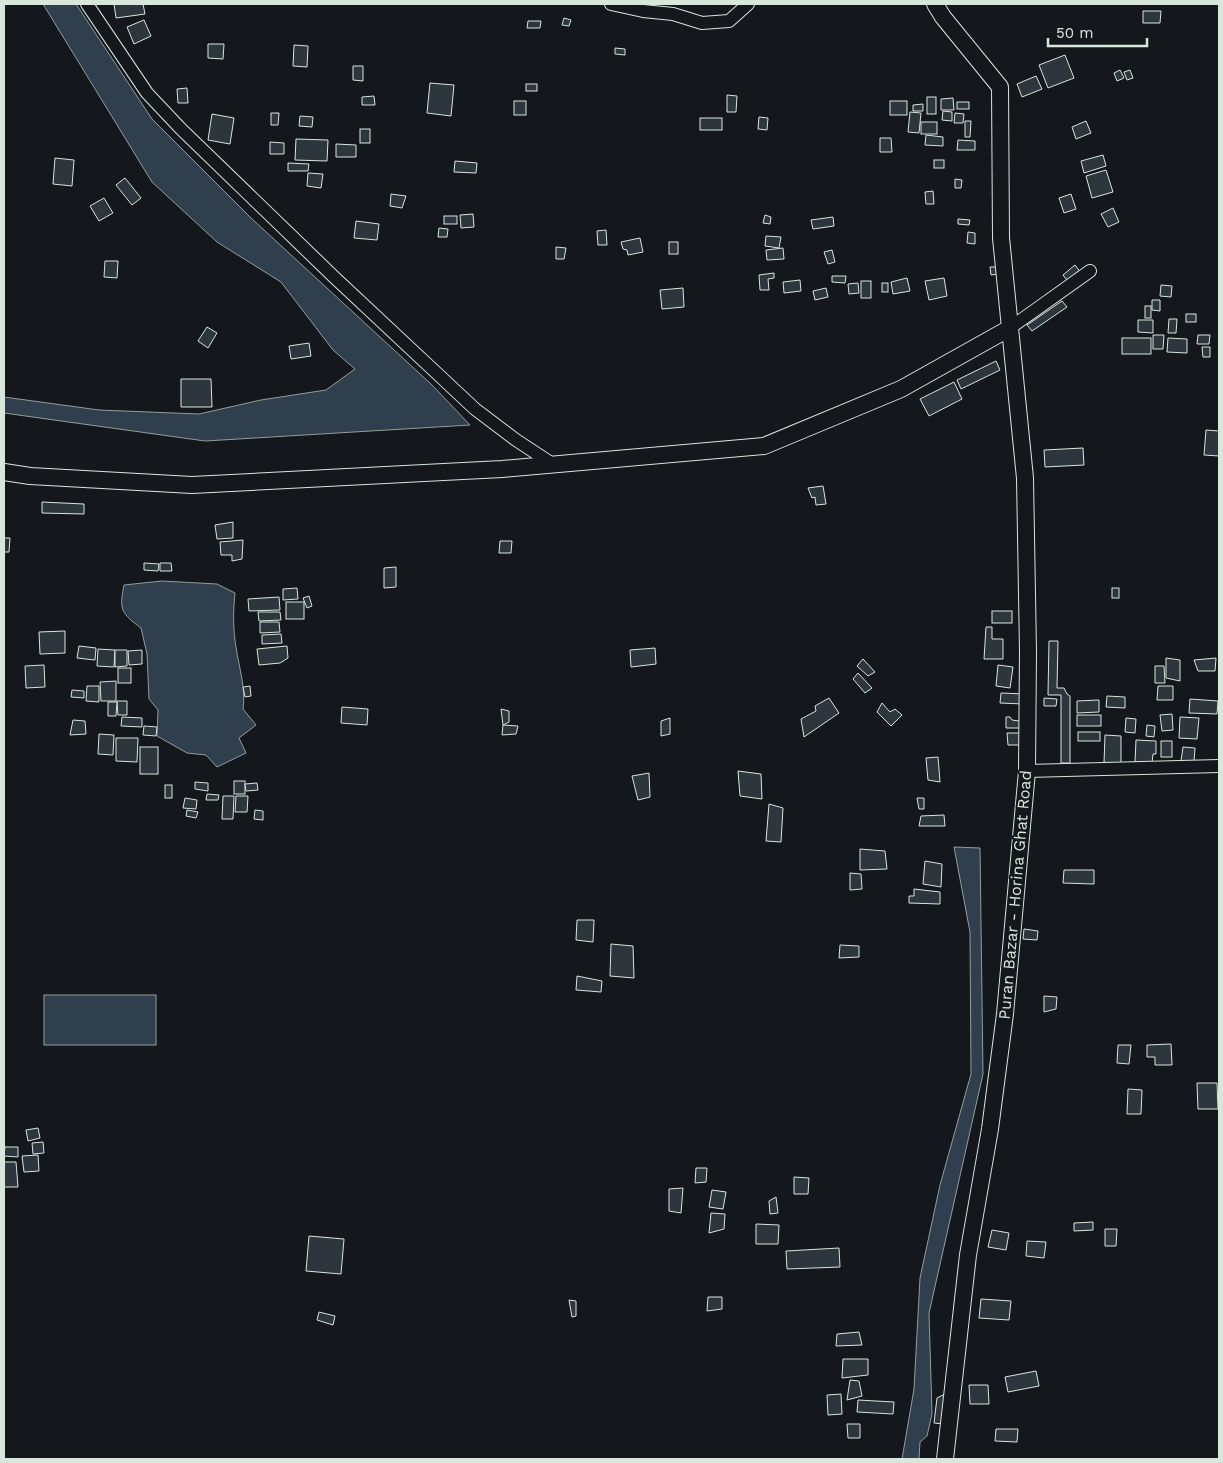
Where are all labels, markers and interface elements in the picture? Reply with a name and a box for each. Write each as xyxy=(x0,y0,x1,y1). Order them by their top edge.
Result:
scale bar xyxy=(1048,15,1147,47)
text: 50 m xyxy=(1056,24,1093,42)
street label: Puran Bazar - Horina Ghat Road xyxy=(995,770,1035,1020)

